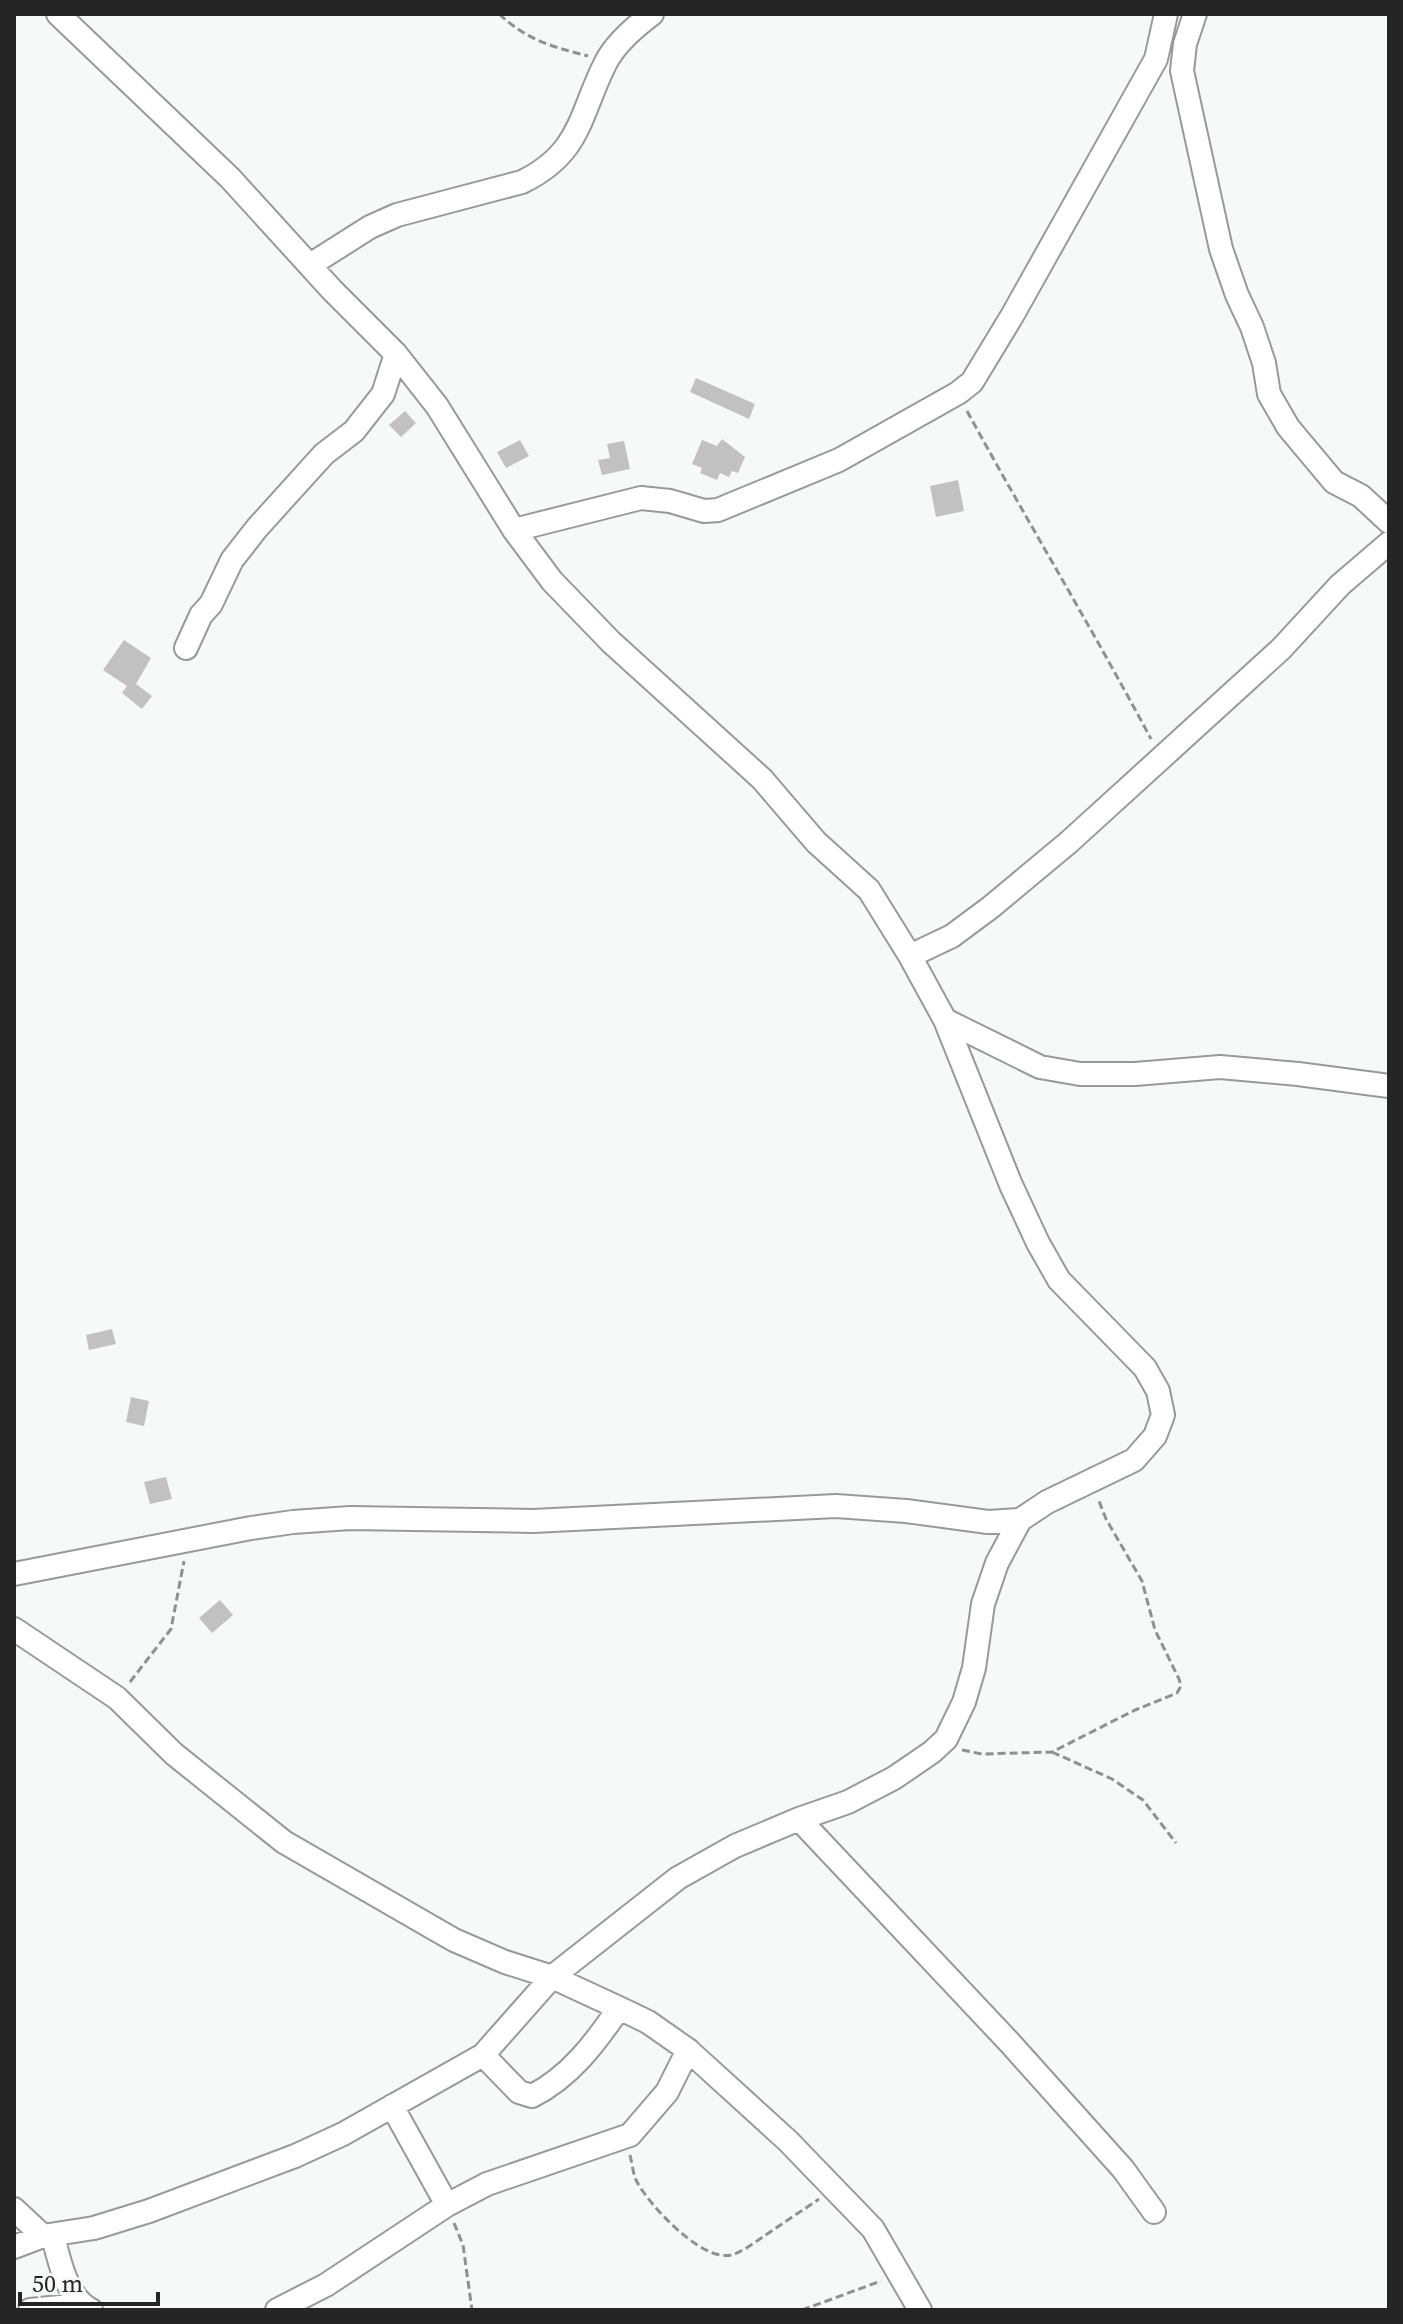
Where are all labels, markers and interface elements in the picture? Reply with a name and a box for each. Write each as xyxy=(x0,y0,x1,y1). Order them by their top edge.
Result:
scale bar xyxy=(20,2256,158,2306)
text: 50 m xyxy=(32,2267,83,2300)

